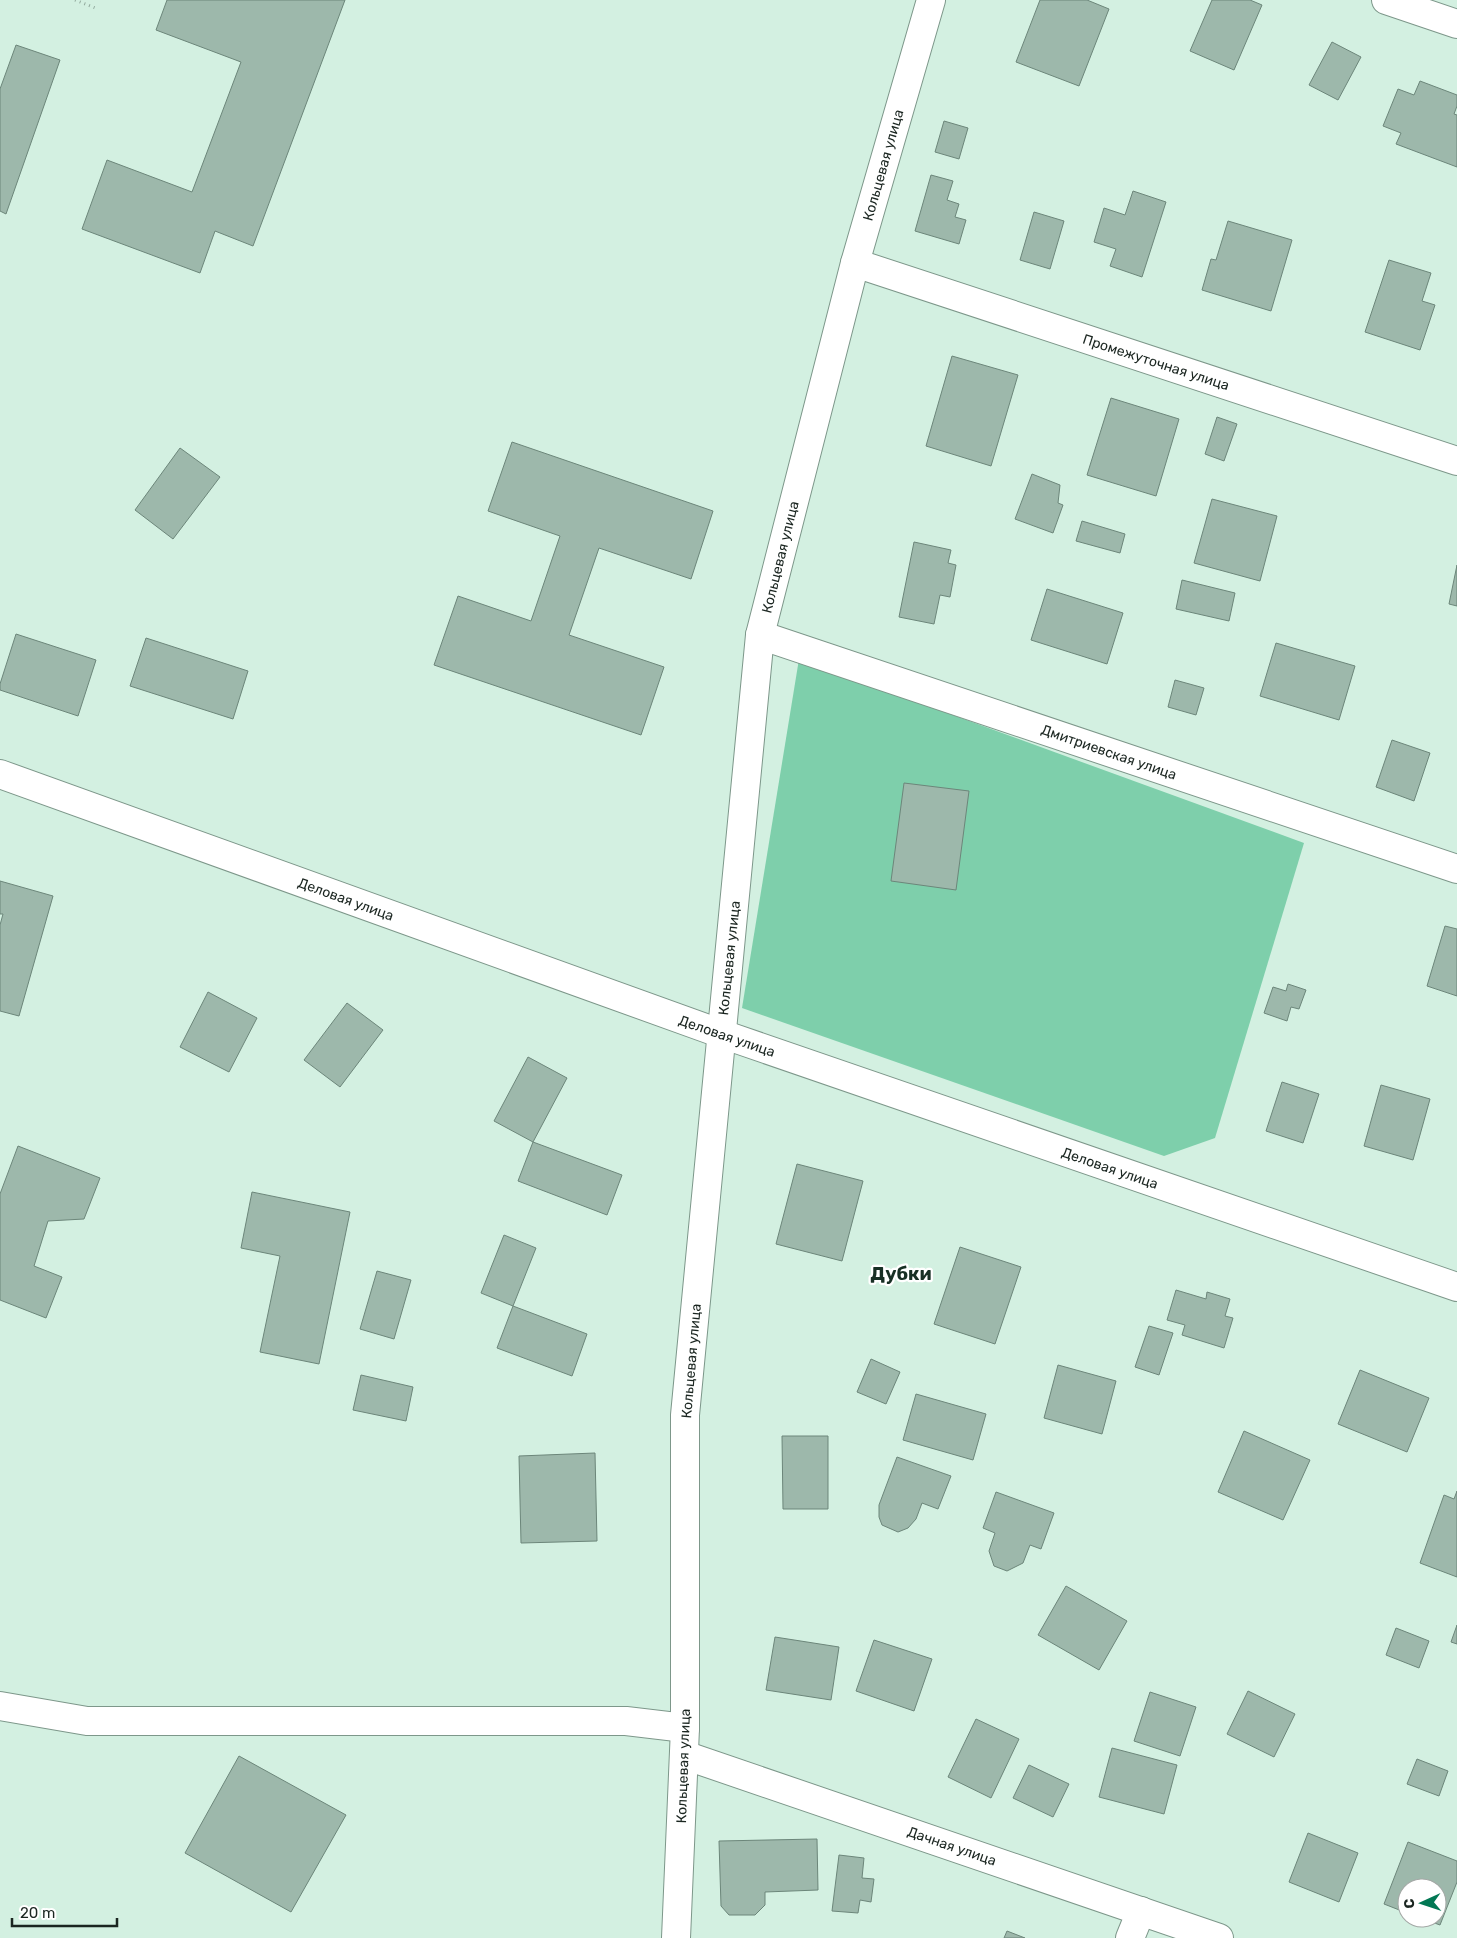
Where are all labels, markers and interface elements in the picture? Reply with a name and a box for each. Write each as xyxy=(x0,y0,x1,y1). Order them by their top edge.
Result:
street label: Кольцевая улица xyxy=(859,108,907,223)
street label: Промежуточная улица xyxy=(1080,331,1231,394)
street label: Кольцевая улица xyxy=(758,499,803,615)
street label: Дмитриевская улица xyxy=(1039,721,1179,784)
street label: Деловая улица xyxy=(296,874,396,925)
street label: Кольцевая улица xyxy=(715,900,744,1016)
street label: Деловая улица xyxy=(676,1012,777,1061)
street label: Деловая улица xyxy=(1059,1144,1160,1193)
district label: Дубки xyxy=(870,1262,932,1285)
street label: Кольцевая улица xyxy=(678,1303,705,1419)
street label: Кольцевая улица xyxy=(673,1708,694,1824)
street label: Дачная улица xyxy=(905,1823,999,1870)
north arrow xyxy=(1397,1878,1447,1928)
scale bar xyxy=(12,1896,118,1928)
text: С xyxy=(1401,1898,1418,1909)
text: 20 m xyxy=(20,1904,55,1922)

